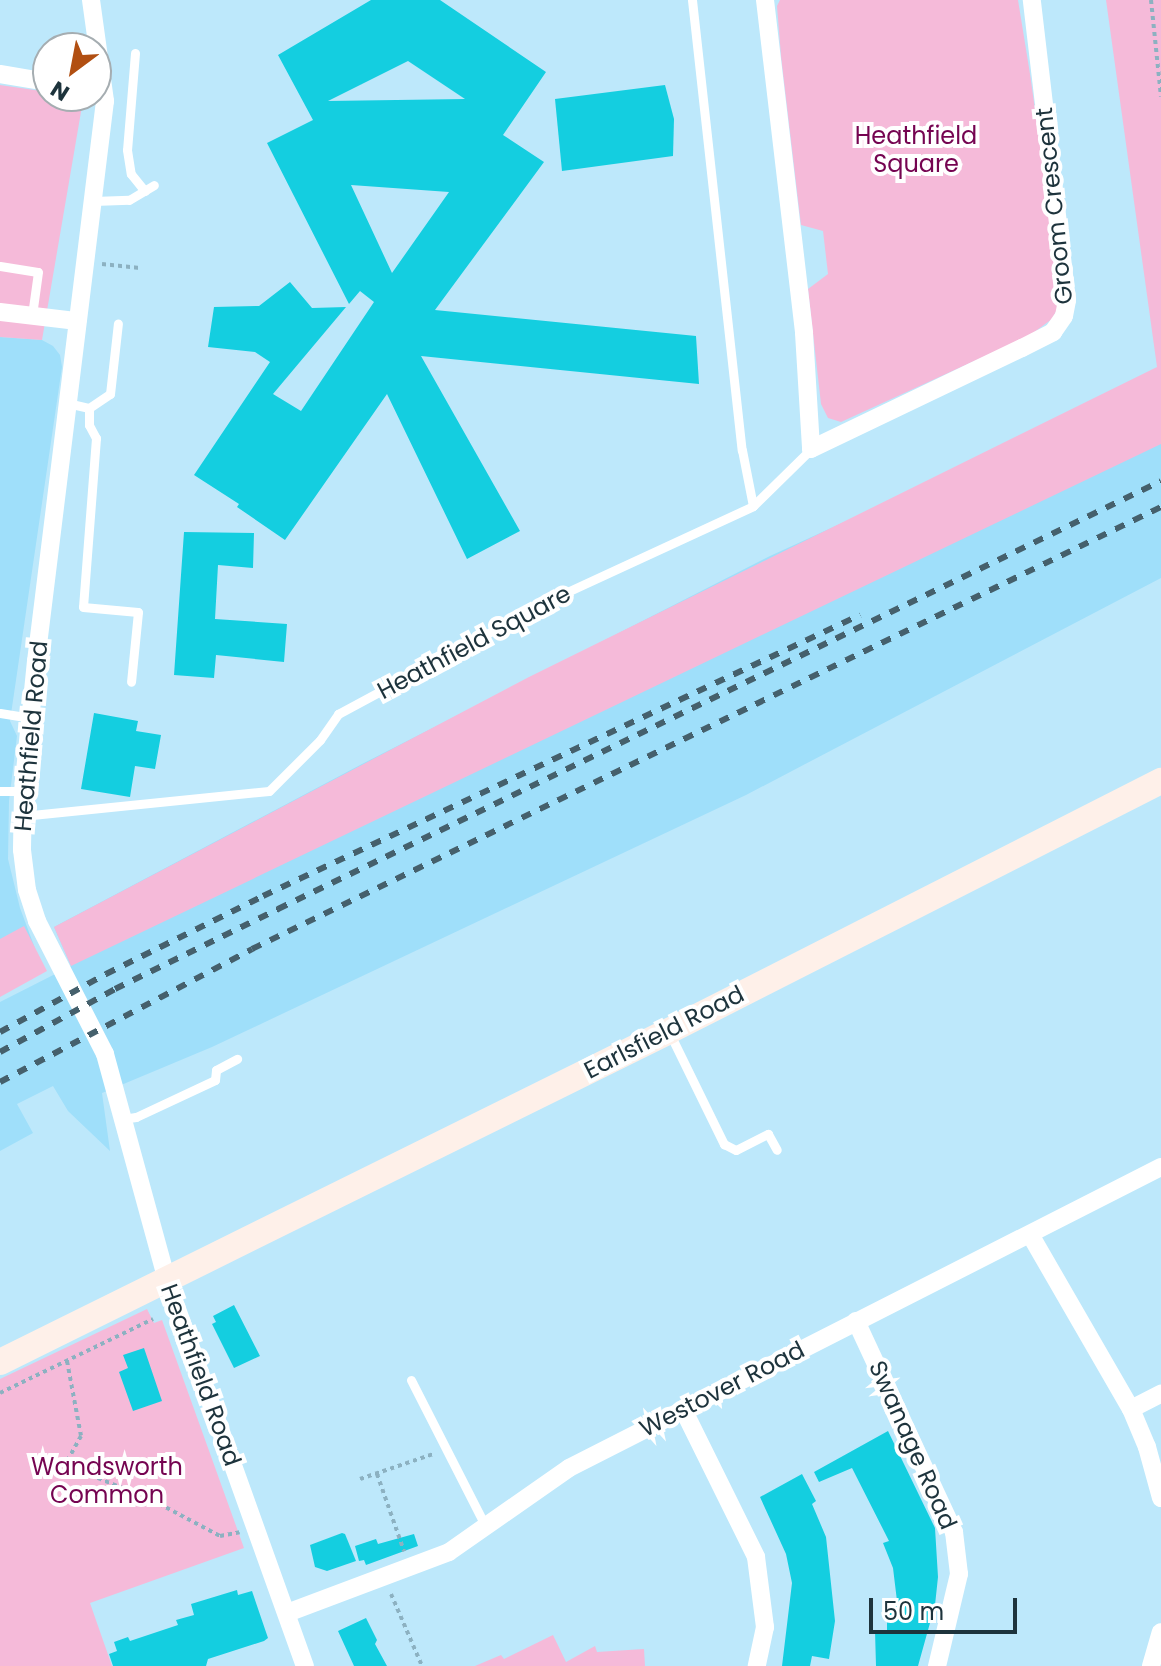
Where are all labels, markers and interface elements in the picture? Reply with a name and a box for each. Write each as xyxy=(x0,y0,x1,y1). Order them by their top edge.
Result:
north arrow xyxy=(32,32,112,112)
text: N xyxy=(45,74,75,109)
street label: Groom Crescent xyxy=(1029,106,1079,306)
park label: Heathfield Square xyxy=(855,122,977,178)
street label: Heathfield Square xyxy=(372,579,576,705)
street label: Heathfield Road xyxy=(8,639,54,833)
street label: Earlsfield Road xyxy=(579,979,749,1085)
street label: Heathfield Road xyxy=(155,1280,247,1470)
street label: Westover Road xyxy=(635,1335,809,1443)
street label: Swanage Road xyxy=(863,1356,963,1534)
park label: Wandsworth Common xyxy=(31,1453,183,1509)
scale bar xyxy=(873,1582,1021,1632)
text: 50 m xyxy=(883,1595,944,1628)

